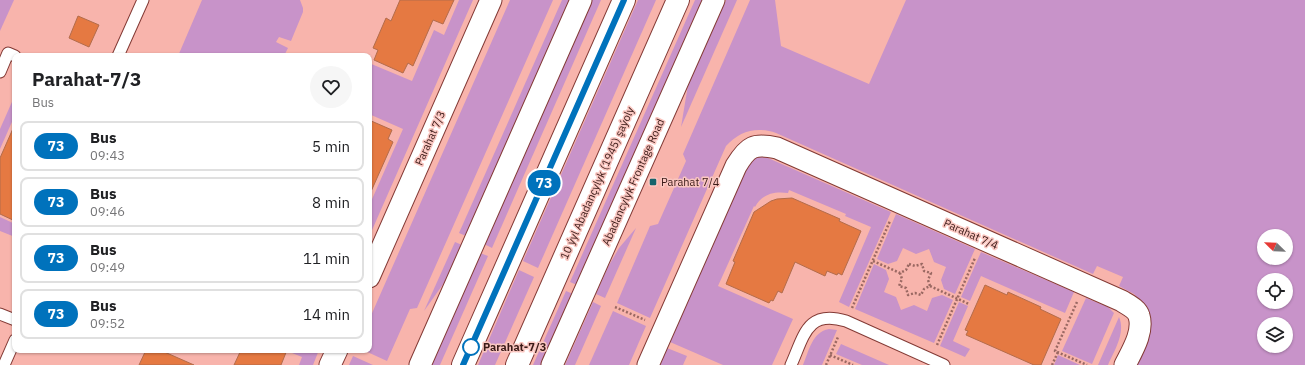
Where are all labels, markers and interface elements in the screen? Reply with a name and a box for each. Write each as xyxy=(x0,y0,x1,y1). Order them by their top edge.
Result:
button: heart xyxy=(310,66,352,108)
text: Parahat-7/3 xyxy=(32,67,142,91)
text: Bus xyxy=(32,94,54,111)
street label: 10 ýyl Abadançylyk (1945) şaýoly xyxy=(557,104,637,261)
street label: Parahat 7/3 xyxy=(412,109,448,167)
street label: Abadancylyk Frontage Road xyxy=(599,116,667,248)
text: Bus xyxy=(90,128,117,147)
text: 73 xyxy=(48,137,64,155)
text: 5 min xyxy=(312,137,350,156)
text: 09:43 xyxy=(90,147,125,164)
line badge: 73 xyxy=(526,170,562,196)
text: 73 xyxy=(536,174,552,192)
place label: Parahat 7/4 xyxy=(661,175,720,189)
marker: Parahat 7/4 xyxy=(648,177,658,187)
text: Bus xyxy=(90,184,117,203)
text: 73 xyxy=(48,193,64,211)
text: 8 min xyxy=(312,193,350,212)
text: 09:46 xyxy=(90,203,125,220)
street label: Parahat 7/4 xyxy=(942,216,1001,252)
north arrow xyxy=(1257,229,1293,265)
map controls xyxy=(1257,229,1293,353)
text: Bus xyxy=(90,240,117,259)
text: 73 xyxy=(48,249,64,267)
text: 11 min xyxy=(303,249,350,268)
text: 09:49 xyxy=(90,259,125,276)
button: locate xyxy=(1257,273,1293,309)
text: Bus xyxy=(90,296,117,315)
text: 73 xyxy=(48,305,64,323)
text: 14 min xyxy=(303,305,350,324)
text: 09:52 xyxy=(90,315,125,332)
button: layers xyxy=(1257,317,1293,353)
marker: Parahat-7/3 xyxy=(462,338,480,356)
place label: Parahat-7/3 xyxy=(483,340,546,354)

